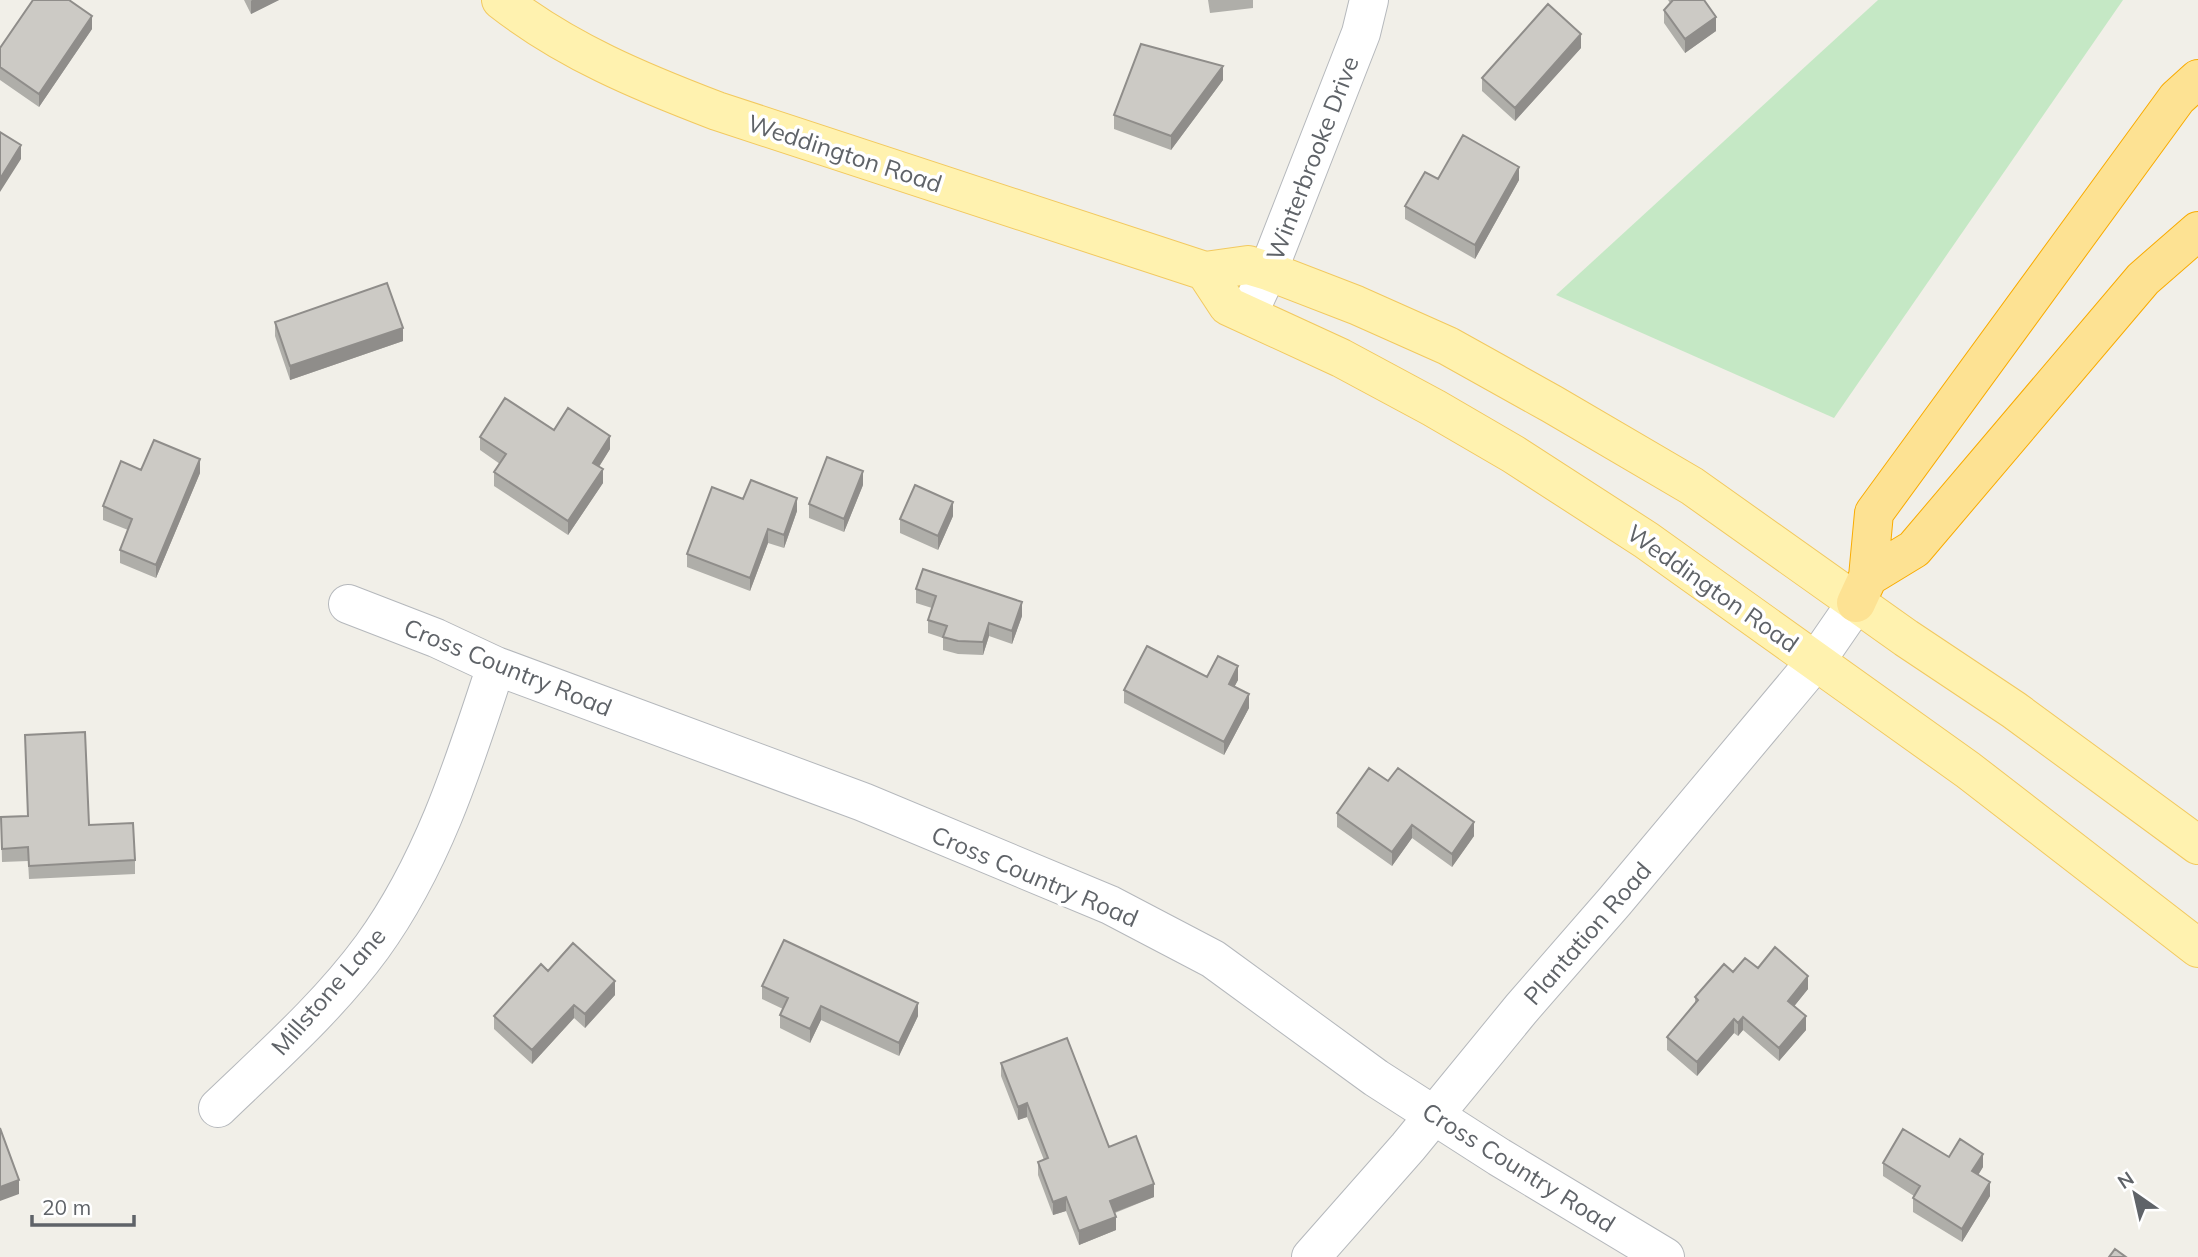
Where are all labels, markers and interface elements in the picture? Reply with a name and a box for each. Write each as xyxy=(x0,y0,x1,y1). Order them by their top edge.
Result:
street label: Winterbrooke Drive xyxy=(1259,52,1365,264)
street label: Weddington Road xyxy=(744,107,946,199)
street label: Weddington Road xyxy=(1621,518,1805,658)
street label: Cross Country Road xyxy=(400,612,616,722)
street label: Cross Country Road xyxy=(927,819,1143,933)
street label: Plantation Road xyxy=(1517,855,1657,1011)
street label: Millstone Lane xyxy=(264,921,392,1061)
street label: Cross Country Road xyxy=(1417,1096,1621,1238)
north arrow xyxy=(2100,1159,2170,1229)
text: N xyxy=(2113,1166,2138,1194)
scale bar xyxy=(32,1184,133,1228)
text: 20 m xyxy=(42,1194,91,1220)

